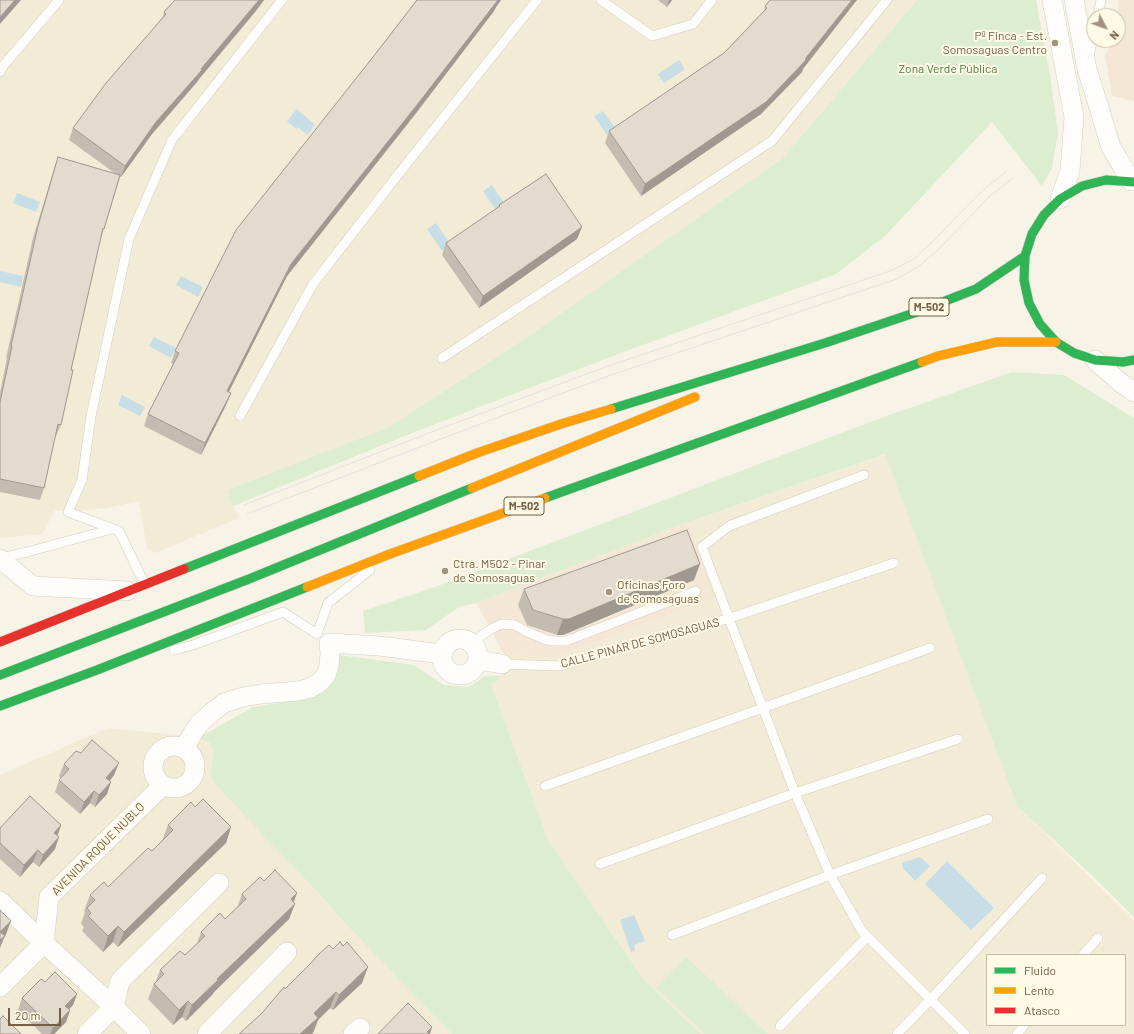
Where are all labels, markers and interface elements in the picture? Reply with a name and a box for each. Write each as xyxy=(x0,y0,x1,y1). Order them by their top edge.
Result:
north arrow xyxy=(1086,8,1126,48)
place label: Pº Finca - Est. Somosaguas Centro xyxy=(943,29,1047,57)
text: N xyxy=(1107,29,1122,43)
marker: Pº Finca - Est. Somosaguas Centro xyxy=(1050,38,1060,48)
park label: Zona Verde Pública xyxy=(899,62,997,76)
road number: M-502 xyxy=(909,298,949,316)
road number: M-502 xyxy=(504,497,544,515)
place label: Ctra. M502 - Pinar de Somosaguas xyxy=(453,557,545,585)
marker: Ctra. M502 - Pinar de Somosaguas xyxy=(440,566,450,576)
place label: Oficinas Foro de Somosaguas xyxy=(617,578,699,606)
marker: Oficinas Foro de Somosaguas xyxy=(604,587,614,597)
street label: CALLE PINAR DE SOMOSAGUAS xyxy=(559,615,721,671)
street label: AVENIDA ROQUE NUBLO xyxy=(48,799,148,899)
legend xyxy=(986,954,1126,1026)
text: Fluido xyxy=(1024,963,1056,977)
text: Lento xyxy=(1024,983,1054,997)
scale bar xyxy=(10,1000,63,1026)
text: Atasco xyxy=(1024,1003,1060,1017)
text: 20 m xyxy=(15,1008,41,1022)

